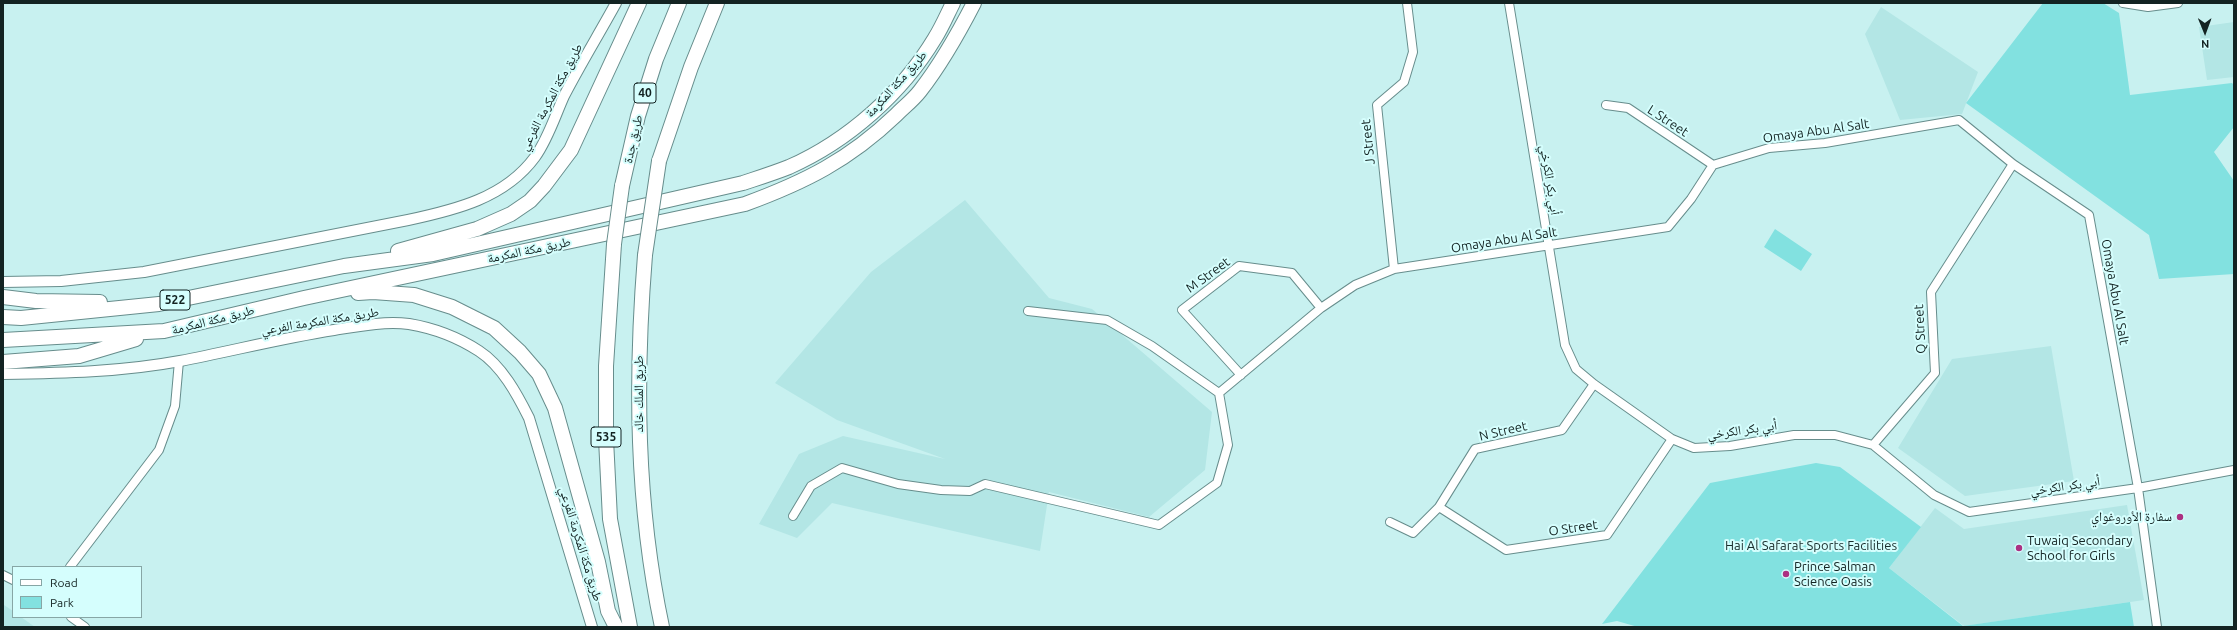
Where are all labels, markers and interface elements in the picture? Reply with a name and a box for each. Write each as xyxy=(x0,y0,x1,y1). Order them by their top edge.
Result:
north arrow xyxy=(2185,12,2225,52)
text: N xyxy=(2201,38,2209,50)
street label: طريق مكة المكرمة الفرعي xyxy=(516,41,586,153)
street label: طريق مكة المكرمة xyxy=(862,47,930,121)
road number: 40 xyxy=(634,83,656,103)
street label: L Street xyxy=(1645,102,1691,140)
street label: طريق جدة xyxy=(620,113,646,165)
street label: Omaya Abu Al Salt xyxy=(1762,116,1870,146)
street label: J Street xyxy=(1358,118,1378,166)
street label: أبي بكر الكرخي xyxy=(1537,144,1563,216)
street label: Omaya Abu Al Salt xyxy=(1450,224,1558,256)
street label: طريق مكة المكرمة xyxy=(486,234,572,266)
street label: Omaya Abu Al Salt xyxy=(2098,238,2132,346)
street label: M Street xyxy=(1183,254,1233,296)
road number: 522 xyxy=(160,290,190,310)
street label: طريق مكة المكرمة xyxy=(170,302,256,338)
street label: طريق مكة المكرمة الفرعي xyxy=(260,304,380,338)
street label: Q Street xyxy=(1911,304,1929,354)
street label: طريق الملك خالد xyxy=(631,355,647,433)
street label: أبي بكر الكرخي xyxy=(1706,417,1778,443)
street label: N Street xyxy=(1478,418,1528,444)
road number: 535 xyxy=(591,427,621,447)
street label: أبي بكر الكرخي xyxy=(2029,473,2101,499)
street label: طريق مكة المكرمة الفرعي xyxy=(556,485,606,603)
place label: سفارة الأوروغواي xyxy=(2091,509,2172,525)
marker: سفارة الأوروغواي xyxy=(2175,512,2185,522)
street label: O Street xyxy=(1547,517,1599,539)
place label: Tuwaiq Secondary School for Girls xyxy=(2027,533,2133,564)
park label: Hai Al Safarat Sports Facilities xyxy=(1725,538,1897,554)
marker: Tuwaiq Secondary School for Girls xyxy=(2014,543,2024,553)
place label: Prince Salman Science Oasis xyxy=(1794,559,1876,590)
legend xyxy=(12,566,142,618)
marker: Prince Salman Science Oasis xyxy=(1781,569,1791,579)
text: Road xyxy=(50,576,78,589)
text: Park xyxy=(50,596,74,609)

